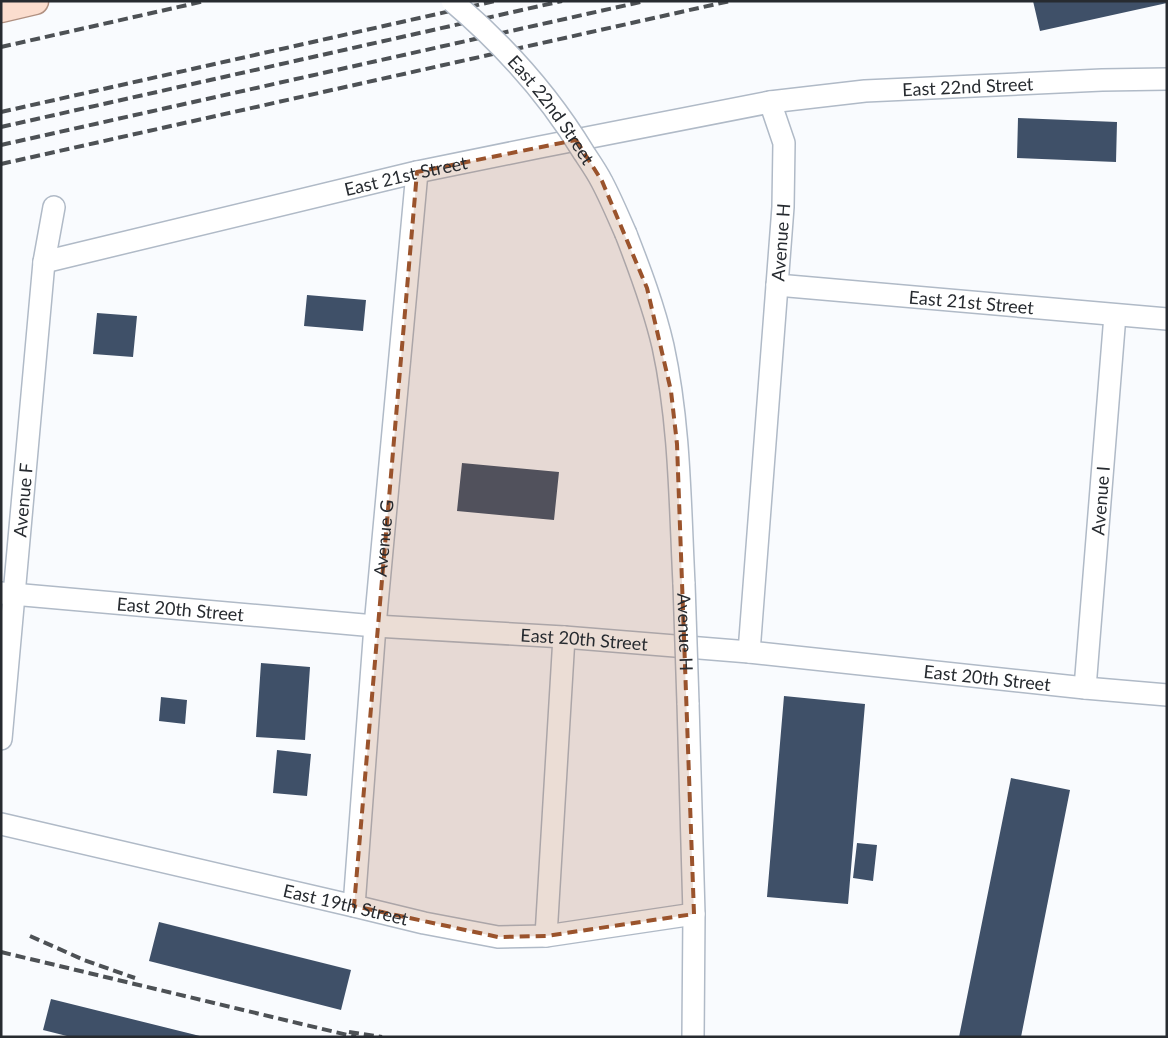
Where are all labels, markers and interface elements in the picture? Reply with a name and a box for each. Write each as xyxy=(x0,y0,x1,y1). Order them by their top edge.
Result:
street label: East 22nd Street xyxy=(504,50,600,169)
street label: East 22nd Street xyxy=(902,72,1034,100)
street label: East 21st Street xyxy=(342,151,470,200)
street label: Avenue H xyxy=(766,202,794,282)
street label: East 21st Street xyxy=(908,286,1035,318)
street label: Avenue F xyxy=(8,462,37,538)
street label: Avenue I xyxy=(1086,465,1114,536)
street label: Avenue G xyxy=(369,499,398,578)
street label: East 20th Street xyxy=(116,592,245,625)
street label: Avenue H xyxy=(673,593,698,671)
street label: East 20th Street xyxy=(520,623,649,655)
street label: East 20th Street xyxy=(923,660,1052,695)
street label: East 19th Street xyxy=(281,879,411,930)

